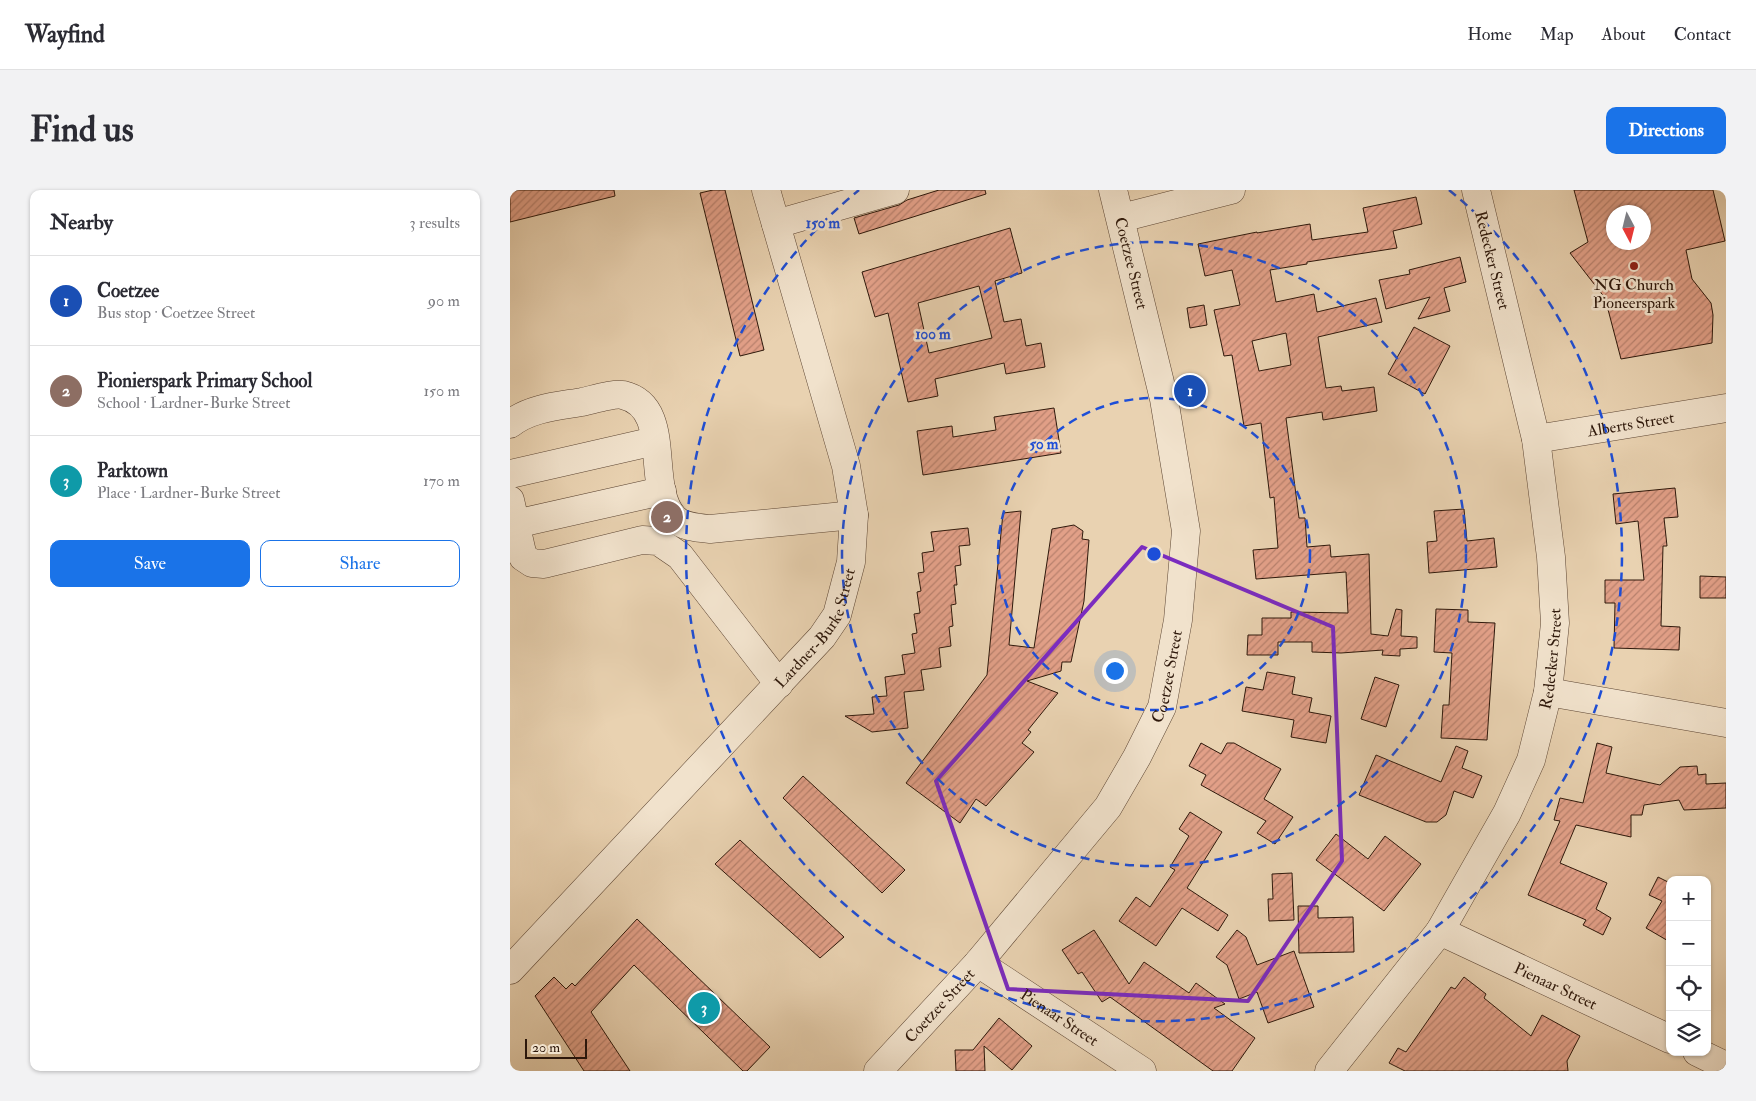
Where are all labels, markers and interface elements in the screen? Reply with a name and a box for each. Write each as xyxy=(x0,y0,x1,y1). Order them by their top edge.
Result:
text: Wayfind xyxy=(25,19,105,50)
text: Home xyxy=(1467,23,1512,46)
text: Map xyxy=(1540,23,1574,46)
text: About xyxy=(1602,23,1646,46)
text: Contact xyxy=(1674,23,1731,46)
button: Directions xyxy=(1606,107,1726,154)
text: Find us xyxy=(30,108,134,152)
north arrow xyxy=(1606,205,1651,250)
text: Nearby xyxy=(50,209,113,236)
street label: Redecker Street xyxy=(1470,209,1514,312)
text: 3 results xyxy=(409,213,460,233)
text: 150 m xyxy=(806,214,840,233)
street label: Coetzee Street xyxy=(1110,215,1152,311)
marker: NG Church Pioneerspark xyxy=(1628,260,1640,272)
place label: NG Church Pioneerspark xyxy=(1593,275,1676,314)
text: Coetzee xyxy=(97,279,159,303)
text: 1 xyxy=(63,291,69,311)
text: 90 m xyxy=(428,291,460,311)
text: Bus stop · Coetzee Street xyxy=(97,303,255,323)
text: 100 m xyxy=(915,325,951,344)
text: Pionierspark Primary School xyxy=(97,369,312,393)
pin: 1 xyxy=(1174,372,1206,410)
text: 2 xyxy=(62,381,70,401)
text: 150 m xyxy=(423,381,460,401)
text: School · Lardner-Burke Street xyxy=(97,393,290,413)
street label: Alberts Street xyxy=(1585,408,1676,442)
text: 50 m xyxy=(1030,435,1059,454)
text: Parktown xyxy=(97,459,168,483)
text: 3 xyxy=(63,471,69,491)
text: 170 m xyxy=(423,471,460,491)
text: Place · Lardner-Burke Street xyxy=(97,483,280,503)
pin: 2 xyxy=(651,498,683,536)
button: Save xyxy=(50,540,250,587)
button: Share xyxy=(260,540,460,587)
centre of rings xyxy=(1145,545,1163,563)
street label: Lardner-Burke Street xyxy=(771,566,860,692)
street label: Redecker Street xyxy=(1535,608,1566,711)
street label: Coetzee Street xyxy=(1147,628,1187,726)
your location xyxy=(1102,658,1128,684)
map controls xyxy=(1666,876,1711,1056)
button: + xyxy=(1666,876,1711,921)
button: − xyxy=(1666,921,1711,966)
street label: Pienaar Street xyxy=(1511,958,1600,1014)
street label: Coetzee Street xyxy=(900,964,979,1047)
button: locate xyxy=(1666,966,1711,1011)
street label: Pienaar Street xyxy=(1016,985,1102,1051)
pin: 3 xyxy=(688,989,720,1027)
button: layers xyxy=(1666,1011,1711,1056)
scale bar xyxy=(525,1036,588,1059)
text: 20 m xyxy=(532,1039,560,1056)

